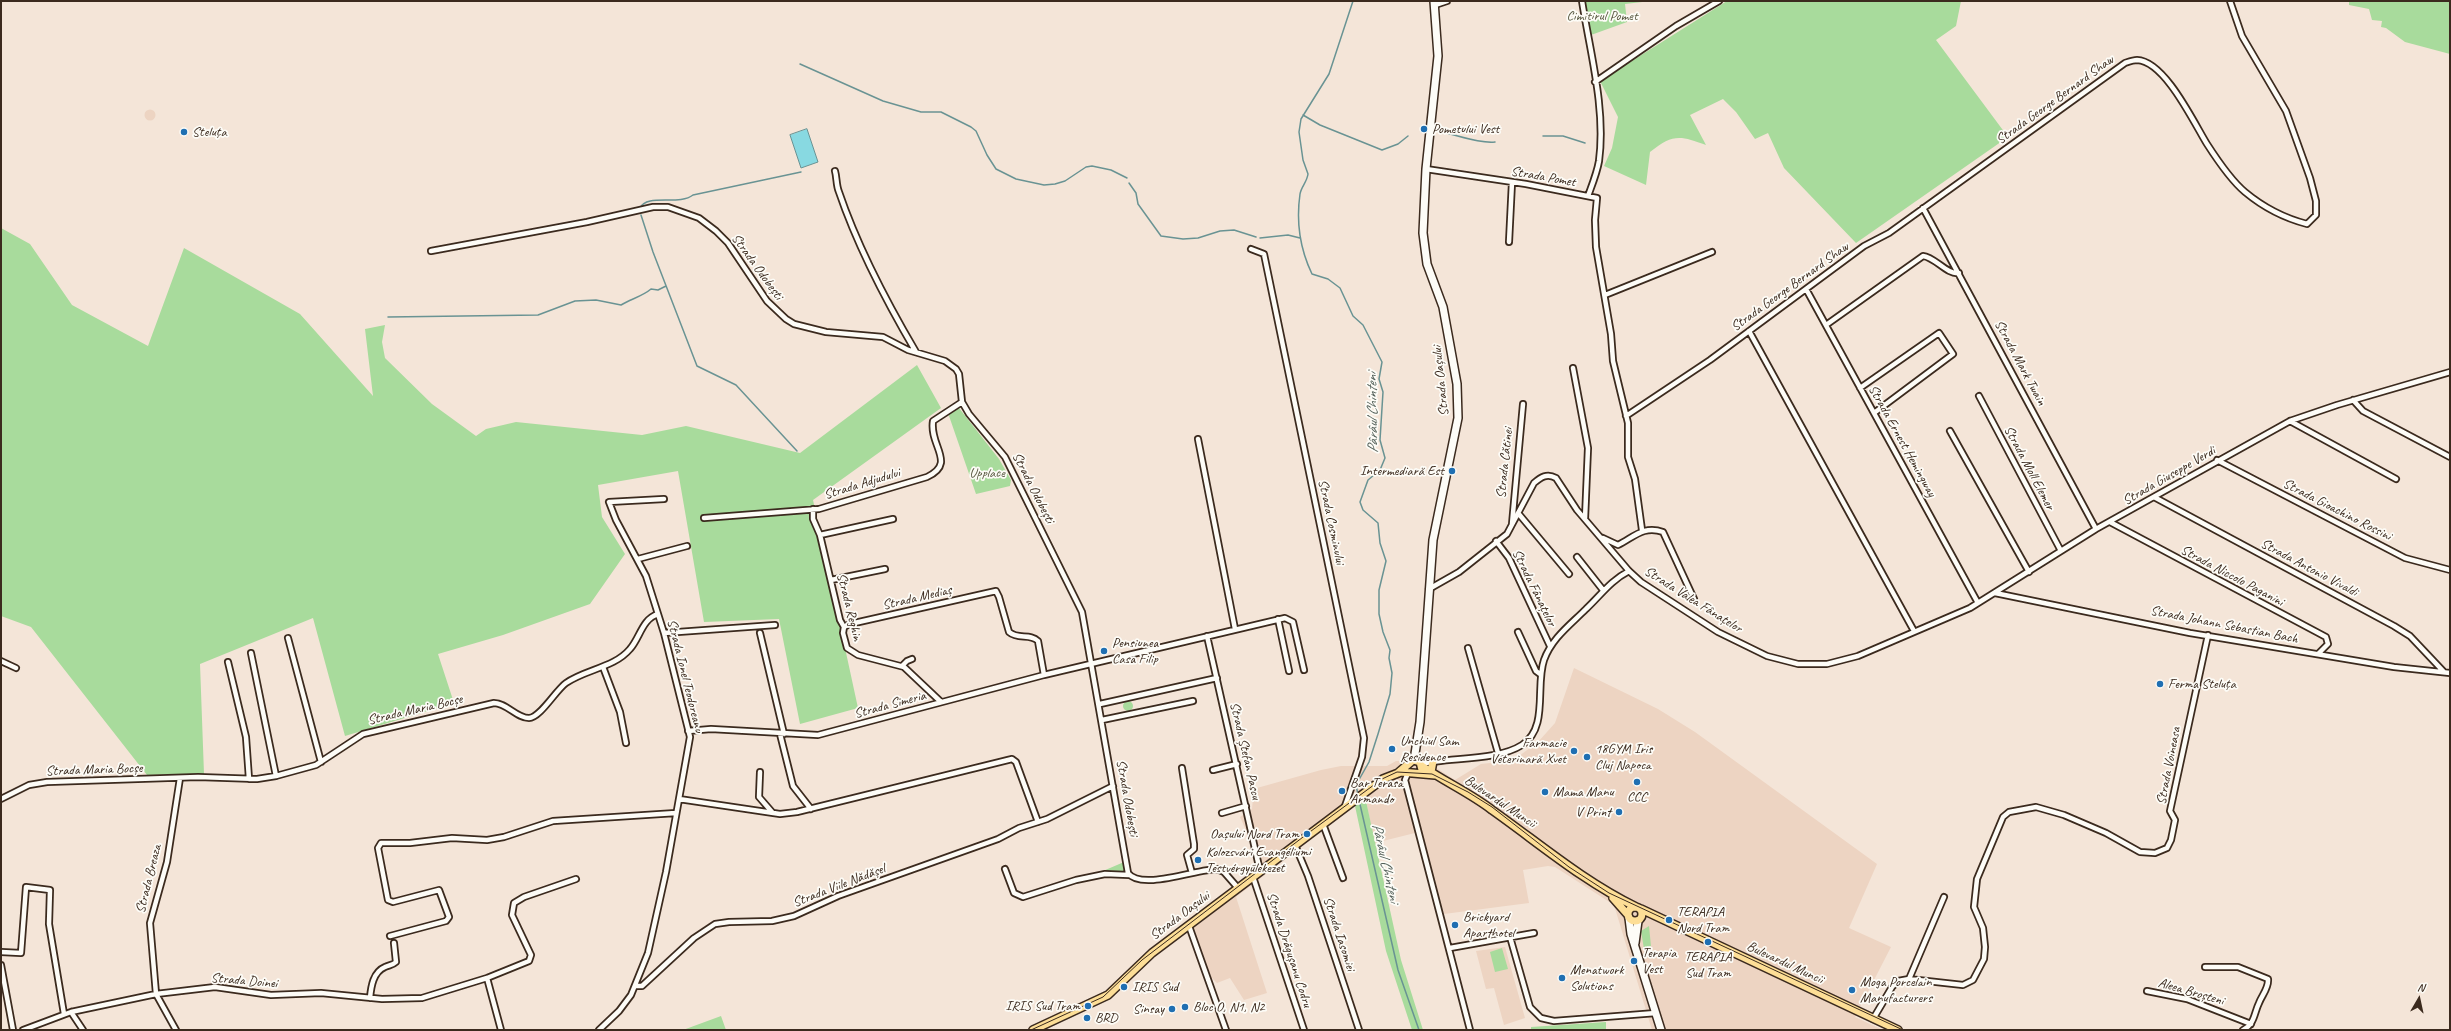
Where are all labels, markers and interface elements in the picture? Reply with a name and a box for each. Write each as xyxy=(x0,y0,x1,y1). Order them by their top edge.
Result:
park label: Cimitirul Pomet xyxy=(1566,8,1638,24)
street label: Strada George Bernard Shaw xyxy=(1993,52,2117,148)
place label: Pometului Vest xyxy=(1432,121,1499,137)
place label: Steluța xyxy=(192,124,227,140)
marker: Pometului Vest xyxy=(1419,124,1429,134)
marker: Steluța xyxy=(179,127,189,137)
street label: Strada Pomet xyxy=(1509,163,1577,191)
street label: Strada Odobești xyxy=(727,231,787,303)
street label: Strada George Bernard Shaw xyxy=(1728,239,1852,335)
street label: Strada Mark Twain xyxy=(1990,317,2050,409)
street label: Strada Oașului xyxy=(1429,345,1453,417)
water label: Pârâul Chinteni xyxy=(1363,373,1383,453)
street label: Strada Ernest Hemingway xyxy=(1864,382,1940,500)
street label: Strada Moll Elemer xyxy=(2000,423,2058,513)
street label: Strada Cătinei xyxy=(1493,427,1517,499)
street label: Strada Giuseppe Verdi xyxy=(2120,443,2218,509)
street label: Strada Odobești xyxy=(1008,450,1058,526)
place label: Intermediară Est xyxy=(1360,463,1444,479)
street label: Strada Adjudului xyxy=(822,464,902,504)
park label: Upplace xyxy=(969,465,1005,481)
marker: Intermediară Est xyxy=(1447,466,1457,476)
street label: Strada Gioachino Rossini xyxy=(2280,475,2394,545)
street label: Strada Cosminului xyxy=(1314,478,1348,566)
street label: Strada Antonio Vivaldi xyxy=(2257,535,2361,601)
street label: Strada Niccolo Paganini xyxy=(2177,542,2287,610)
street label: Strada Fânațelor xyxy=(1508,547,1560,629)
street label: Strada Valea Fânațelor xyxy=(1641,563,1745,637)
street label: Strada Reghin xyxy=(832,571,866,643)
street label: Strada Mediaș xyxy=(881,582,953,614)
street label: Strada Johann Sebastian Bach xyxy=(2149,602,2299,648)
street label: Strada Ionel Teodoreanu xyxy=(663,618,707,734)
place label: Pensiunea Casa Filip xyxy=(1112,635,1158,668)
marker: Pensiunea Casa Filip xyxy=(1099,646,1109,656)
place label: Ferma Steluța xyxy=(2168,676,2236,692)
marker: Ferma Steluța xyxy=(2155,679,2165,689)
street label: Strada Simeria xyxy=(852,687,928,723)
street label: Strada Maria Bocșe xyxy=(366,691,464,729)
street label: Strada Ștefan Pascu xyxy=(1226,701,1264,801)
street label: Strada Voineasa xyxy=(2153,726,2185,806)
place label: Unchiul Sam Residence xyxy=(1400,733,1458,766)
place label: Farmacie Veterinară Xvet xyxy=(1490,735,1566,768)
place label: 18GYM Iris Cluj Napoca xyxy=(1595,741,1652,774)
marker: Unchiul Sam Residence xyxy=(1387,744,1397,754)
marker: Farmacie Veterinară Xvet xyxy=(1569,746,1579,756)
marker: 18GYM Iris Cluj Napoca xyxy=(1582,752,1592,762)
street label: Strada Odobești xyxy=(1112,758,1142,838)
street label: Strada Maria Bocșe xyxy=(45,760,143,780)
street label: Bulevardul Muncii xyxy=(1461,772,1539,832)
place label: Bar Terasa Armando xyxy=(1350,775,1403,808)
marker: CCC xyxy=(1632,777,1642,787)
place label: Mama Manu xyxy=(1553,784,1614,800)
marker: Bar Terasa Armando xyxy=(1337,786,1347,796)
marker: Mama Manu xyxy=(1540,787,1550,797)
place label: CCC xyxy=(1627,789,1647,805)
place label: V Print xyxy=(1576,804,1611,820)
marker: V Print xyxy=(1614,807,1624,817)
water label: Pârâul Chinteni xyxy=(1367,822,1403,904)
place label: Oașului Nord Tram xyxy=(1210,826,1299,842)
marker: Oașului Nord Tram xyxy=(1302,829,1312,839)
street label: Strada Breaza xyxy=(132,843,166,915)
place label: Kolozsvári Evangéliumi Testvérgyülekezet xyxy=(1206,844,1311,876)
marker: Kolozsvári Evangéliumi Testvérgyülekezet xyxy=(1193,855,1203,865)
street label: Strada Viile Nădășel xyxy=(790,861,888,911)
street label: Strada Oașului xyxy=(1147,888,1213,944)
street label: Strada Drăgușanu Codru xyxy=(1262,890,1316,1010)
street label: Strada Iasomiei xyxy=(1319,895,1359,973)
place label: TERAPIA Nord Tram xyxy=(1677,904,1729,936)
place label: Brickyard Aparthotel xyxy=(1463,909,1514,942)
marker: TERAPIA Nord Tram xyxy=(1664,915,1674,925)
marker: Brickyard Aparthotel xyxy=(1450,920,1460,930)
marker: TERAPIA Sud Tram xyxy=(1703,937,1713,947)
street label: Bulevardul Muncii xyxy=(1744,938,1826,988)
place label: Terapia Vest xyxy=(1642,945,1676,978)
place label: TERAPIA Sud Tram xyxy=(1685,949,1731,982)
marker: Terapia Vest xyxy=(1629,956,1639,966)
place label: Menatwork Solutions xyxy=(1570,962,1624,994)
street label: Strada Doinei xyxy=(210,970,278,992)
marker: Menatwork Solutions xyxy=(1557,973,1567,983)
place label: Moga Porcelain Manufacturers xyxy=(1860,974,1932,1006)
street label: Aleea Broșteni xyxy=(2156,975,2226,1009)
place label: IRIS Sud xyxy=(1132,979,1178,995)
north arrow xyxy=(2399,979,2439,1019)
text: N xyxy=(2416,980,2425,995)
marker: IRIS Sud xyxy=(1119,982,1129,992)
marker: Moga Porcelain Manufacturers xyxy=(1847,985,1857,995)
place label: IRIS Sud Tram xyxy=(1006,998,1080,1014)
place label: Bloc O, N1, N2 xyxy=(1193,999,1265,1015)
marker: IRIS Sud Tram xyxy=(1083,1001,1093,1011)
place label: Sinsay xyxy=(1133,1001,1164,1017)
marker: Bloc O, N1, N2 xyxy=(1180,1002,1190,1012)
marker: Sinsay xyxy=(1167,1004,1177,1014)
place label: BRD xyxy=(1095,1010,1117,1026)
marker: BRD xyxy=(1082,1013,1092,1023)

